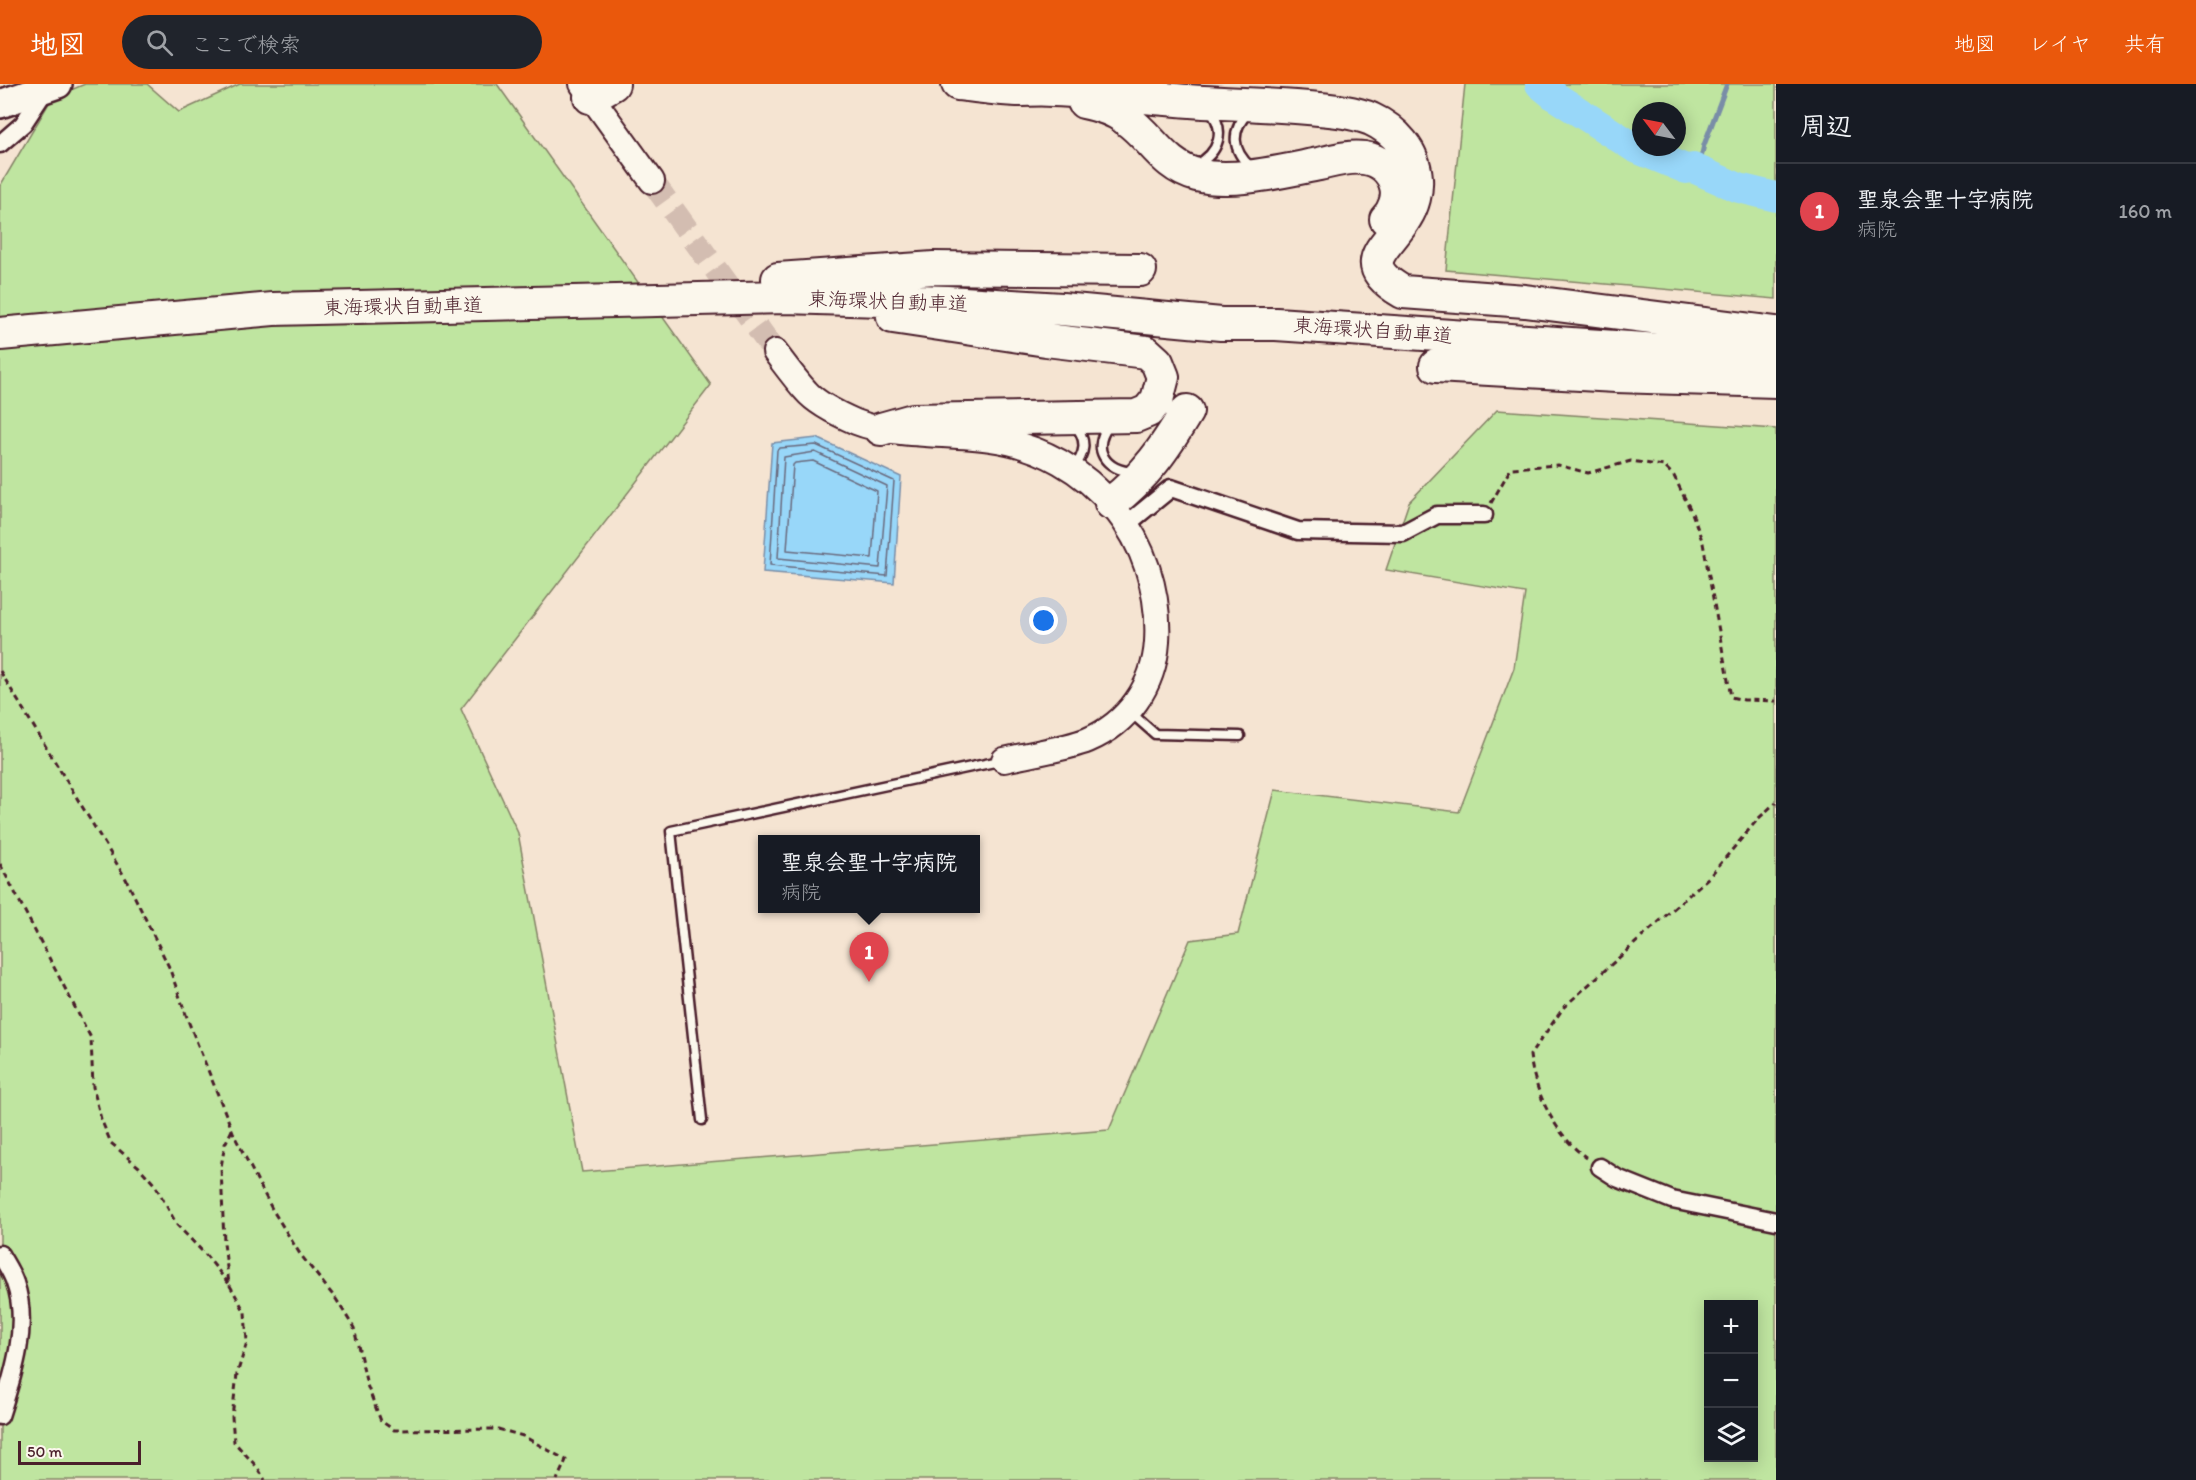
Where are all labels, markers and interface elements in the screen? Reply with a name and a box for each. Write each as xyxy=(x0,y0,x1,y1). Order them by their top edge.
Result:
search box xyxy=(122,15,542,69)
icon: search xyxy=(143,26,176,59)
text: 地図 xyxy=(30,27,86,61)
text: ここで検索 xyxy=(191,31,301,58)
text: 地図 xyxy=(1954,31,1996,56)
text: レイヤ xyxy=(2029,31,2091,56)
text: 共有 xyxy=(2124,31,2166,56)
north arrow xyxy=(1632,102,1686,156)
text: 周辺 xyxy=(1800,110,1852,142)
text: 聖泉会聖十字病院 xyxy=(1857,186,2033,213)
text: 1 xyxy=(1815,199,1824,223)
text: 160 m xyxy=(2119,199,2172,223)
text: 病院 xyxy=(1857,217,1897,241)
street label: 東海環状自動車道 xyxy=(808,286,968,316)
street label: 東海環状自動車道 xyxy=(323,293,483,319)
street label: 東海環状自動車道 xyxy=(1292,312,1454,348)
your location xyxy=(1029,606,1058,635)
popup xyxy=(758,835,980,913)
text: 聖泉会聖十字病院 xyxy=(781,849,957,876)
text: 病院 xyxy=(781,880,821,904)
pin: 1 xyxy=(850,932,888,982)
map controls xyxy=(1704,1300,1758,1462)
button: + xyxy=(1704,1300,1758,1354)
button: − xyxy=(1704,1354,1758,1408)
button: layers xyxy=(1704,1408,1758,1462)
scale bar xyxy=(18,1438,141,1466)
text: 50 m xyxy=(27,1442,62,1461)

